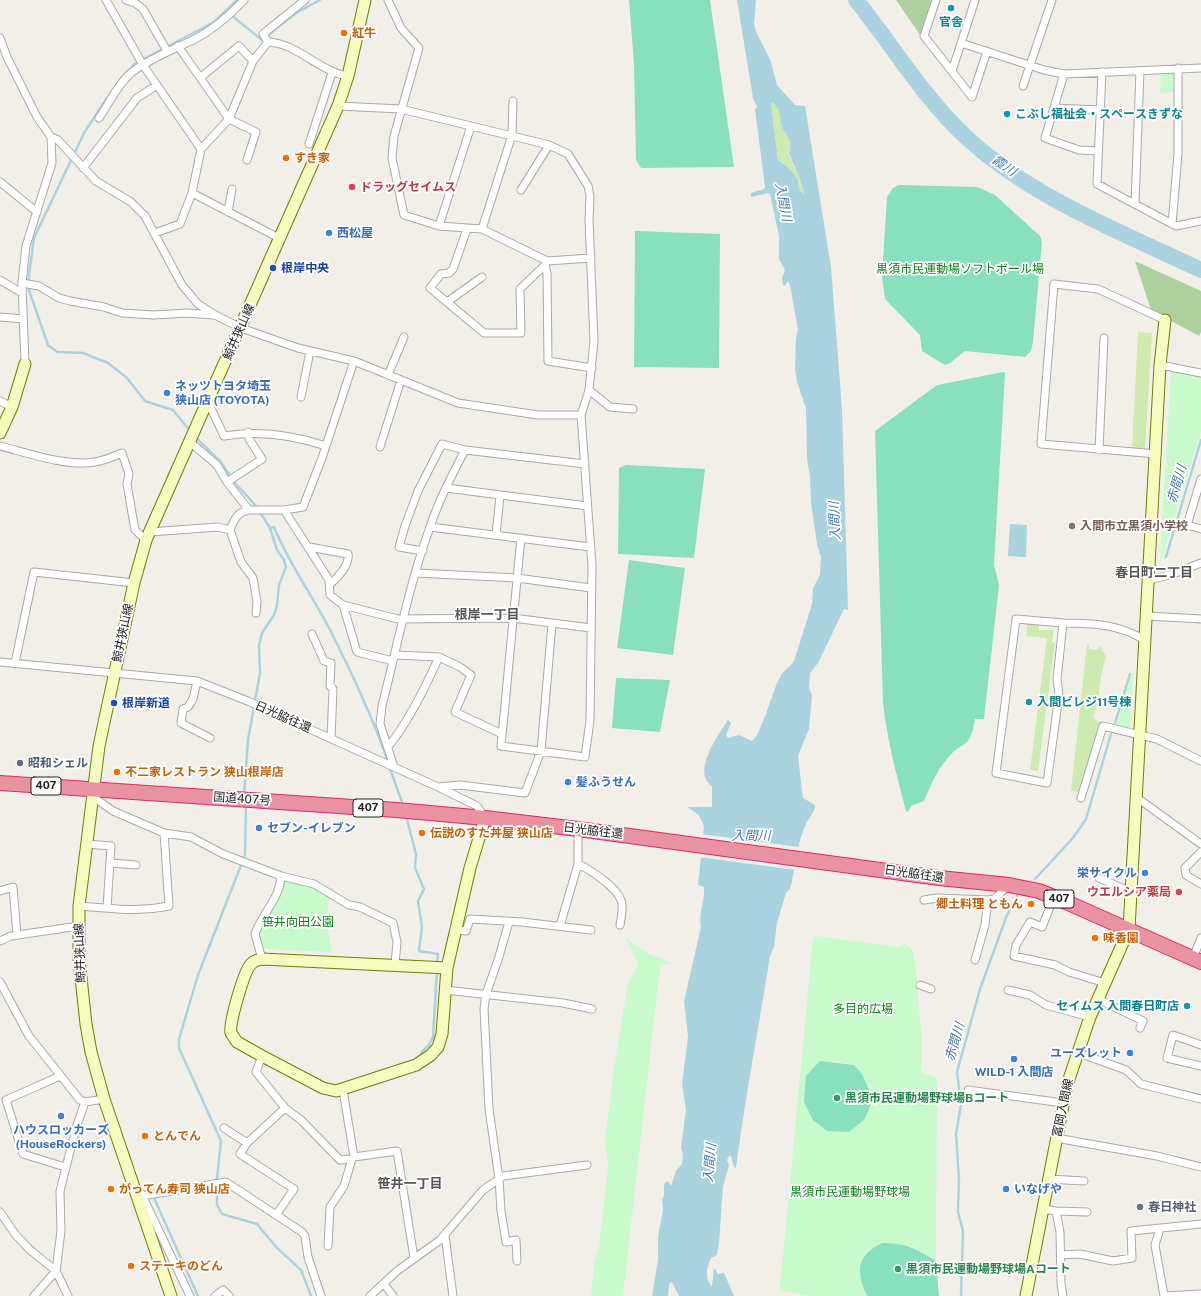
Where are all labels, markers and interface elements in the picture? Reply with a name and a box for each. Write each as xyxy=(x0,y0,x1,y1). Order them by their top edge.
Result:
marker: 官舎 xyxy=(946,3,956,13)
place label: 官舎 xyxy=(939,15,963,29)
place label: 紅牛 xyxy=(352,26,376,40)
marker: 紅牛 xyxy=(339,28,349,38)
place label: こぶし福祉会・スペースきずな xyxy=(1015,107,1183,121)
marker: こぶし福祉会・スペースきずな xyxy=(1002,109,1012,119)
place label: すき家 xyxy=(294,151,330,165)
water label: 霞川 xyxy=(989,152,1019,180)
marker: すき家 xyxy=(281,153,291,163)
place label: ドラッグセイムス xyxy=(360,180,456,194)
water label: 入間川 xyxy=(772,181,794,223)
marker: ドラッグセイムス xyxy=(347,182,357,192)
place label: 西松屋 xyxy=(337,226,373,240)
marker: 西松屋 xyxy=(324,228,334,238)
place label: 根岸中央 xyxy=(281,261,329,275)
park label: 黒須市民運動場ソフトボール場 xyxy=(876,262,1044,276)
marker: 根岸中央 xyxy=(268,263,278,273)
street label: 鯨井狭山線 xyxy=(220,302,258,362)
place label: ネッツトヨタ埼玉 狭山店 (TOYOTA) xyxy=(175,379,271,407)
marker: ネッツトヨタ埼玉 狭山店 (TOYOTA) xyxy=(162,388,172,398)
water label: 赤間川 xyxy=(1164,463,1190,505)
water label: 入間川 xyxy=(826,501,844,541)
place label: 入間市立黒須小学校 xyxy=(1080,519,1188,533)
marker: 入間市立黒須小学校 xyxy=(1067,521,1077,531)
district label: 春日町二丁目 xyxy=(1115,565,1193,581)
street label: 鯨井狭山線 xyxy=(110,602,136,664)
district label: 根岸一丁目 xyxy=(455,607,519,623)
place label: 入間ビレジ11号棟 xyxy=(1037,695,1131,709)
place label: 根岸新道 xyxy=(122,696,170,710)
marker: 入間ビレジ11号棟 xyxy=(1024,697,1034,707)
marker: 根岸新道 xyxy=(109,698,119,708)
street label: 日光脇往還 xyxy=(253,698,313,736)
place label: 昭和シェル xyxy=(28,756,88,770)
marker: 昭和シェル xyxy=(15,758,25,768)
place label: 不二家レストラン 狭山根岸店 xyxy=(125,765,284,779)
marker: 不二家レストラン 狭山根岸店 xyxy=(112,767,122,777)
place label: 髪ふうせん xyxy=(576,775,636,789)
road number: 407 xyxy=(31,777,61,795)
marker: 髪ふうせん xyxy=(563,777,573,787)
street label: 国道407号 xyxy=(213,790,271,808)
road number: 407 xyxy=(353,799,383,817)
street label: 日光脇往還 xyxy=(562,820,624,842)
place label: セブン-イレブン xyxy=(267,821,356,835)
marker: セブン-イレブン xyxy=(254,823,264,833)
place label: 伝説のすた丼屋 狭山店 xyxy=(430,826,553,840)
marker: 伝説のすた丼屋 狭山店 xyxy=(417,828,427,838)
water label: 入間川 xyxy=(732,828,770,844)
street label: 日光脇往還 xyxy=(883,863,945,885)
place label: 栄サイクル xyxy=(1077,866,1137,880)
marker: 栄サイクル xyxy=(1140,868,1150,878)
place label: ウエルシア薬局 xyxy=(1087,885,1171,899)
marker: ウエルシア薬局 xyxy=(1174,887,1184,897)
road number: 407 xyxy=(1044,890,1074,908)
place label: 郷土料理 ともん xyxy=(936,897,1023,911)
marker: 郷土料理 ともん xyxy=(1026,899,1036,909)
park label: 笹井向田公園 xyxy=(262,915,334,929)
street label: 鯨井狭山線 xyxy=(72,923,88,983)
place label: 味香園 xyxy=(1103,931,1139,945)
marker: 味香園 xyxy=(1090,933,1100,943)
place label: セイムス 入間春日町店 xyxy=(1056,999,1179,1013)
marker: セイムス 入間春日町店 xyxy=(1182,1001,1192,1011)
park label: 多目的広場 xyxy=(833,1002,893,1016)
water label: 赤間川 xyxy=(942,1021,968,1063)
place label: ユーズレット xyxy=(1050,1046,1122,1060)
marker: ユーズレット xyxy=(1125,1048,1135,1058)
marker: WILD-1 入間店 xyxy=(1009,1054,1019,1064)
place label: WILD-1 入間店 xyxy=(975,1065,1053,1079)
street label: 富岡入間線 xyxy=(1050,1077,1076,1139)
place label: 黒須市民運動場野球場Bコート xyxy=(845,1091,1009,1105)
marker: 黒須市民運動場野球場Bコート xyxy=(832,1093,842,1103)
marker: ハウスロッカーズ (HouseRockers) xyxy=(56,1111,66,1121)
place label: ハウスロッカーズ (HouseRockers) xyxy=(13,1123,109,1151)
place label: とんでん xyxy=(153,1129,201,1143)
marker: とんでん xyxy=(140,1131,150,1141)
water label: 入間川 xyxy=(701,1143,719,1183)
district label: 笹井一丁目 xyxy=(378,1176,442,1192)
place label: がってん寿司 狭山店 xyxy=(119,1182,230,1196)
place label: いなげや xyxy=(1014,1182,1062,1196)
marker: がってん寿司 狭山店 xyxy=(106,1184,116,1194)
marker: いなげや xyxy=(1001,1184,1011,1194)
park label: 黒須市民運動場野球場 xyxy=(790,1185,910,1199)
place label: 春日神社 xyxy=(1148,1200,1196,1214)
marker: 春日神社 xyxy=(1135,1202,1145,1212)
place label: ステーキのどん xyxy=(139,1259,223,1273)
marker: ステーキのどん xyxy=(126,1261,136,1271)
place label: 黒須市民運動場野球場Aコート xyxy=(906,1262,1071,1276)
marker: 黒須市民運動場野球場Aコート xyxy=(893,1264,903,1274)

